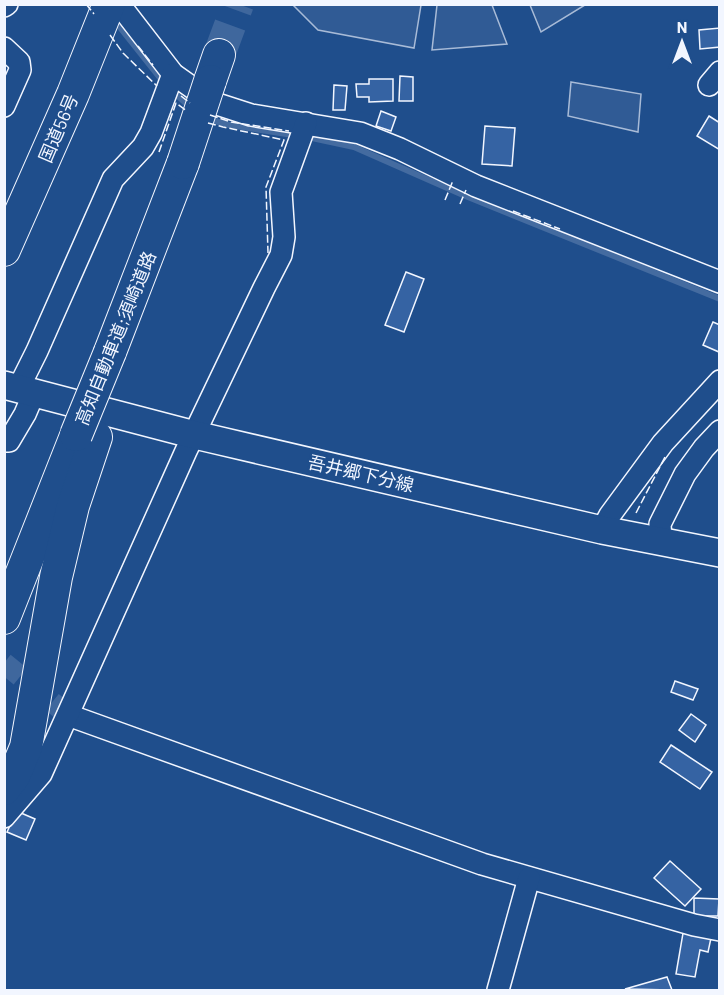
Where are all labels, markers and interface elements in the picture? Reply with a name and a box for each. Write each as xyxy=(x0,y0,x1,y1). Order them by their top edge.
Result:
north arrow xyxy=(652,12,712,72)
text: N xyxy=(677,17,687,36)
street label: 国道56号 xyxy=(34,90,82,166)
street label: 高知自動車道;須崎道路 xyxy=(70,248,160,428)
street label: 吾井郷下分線 xyxy=(306,450,416,496)

